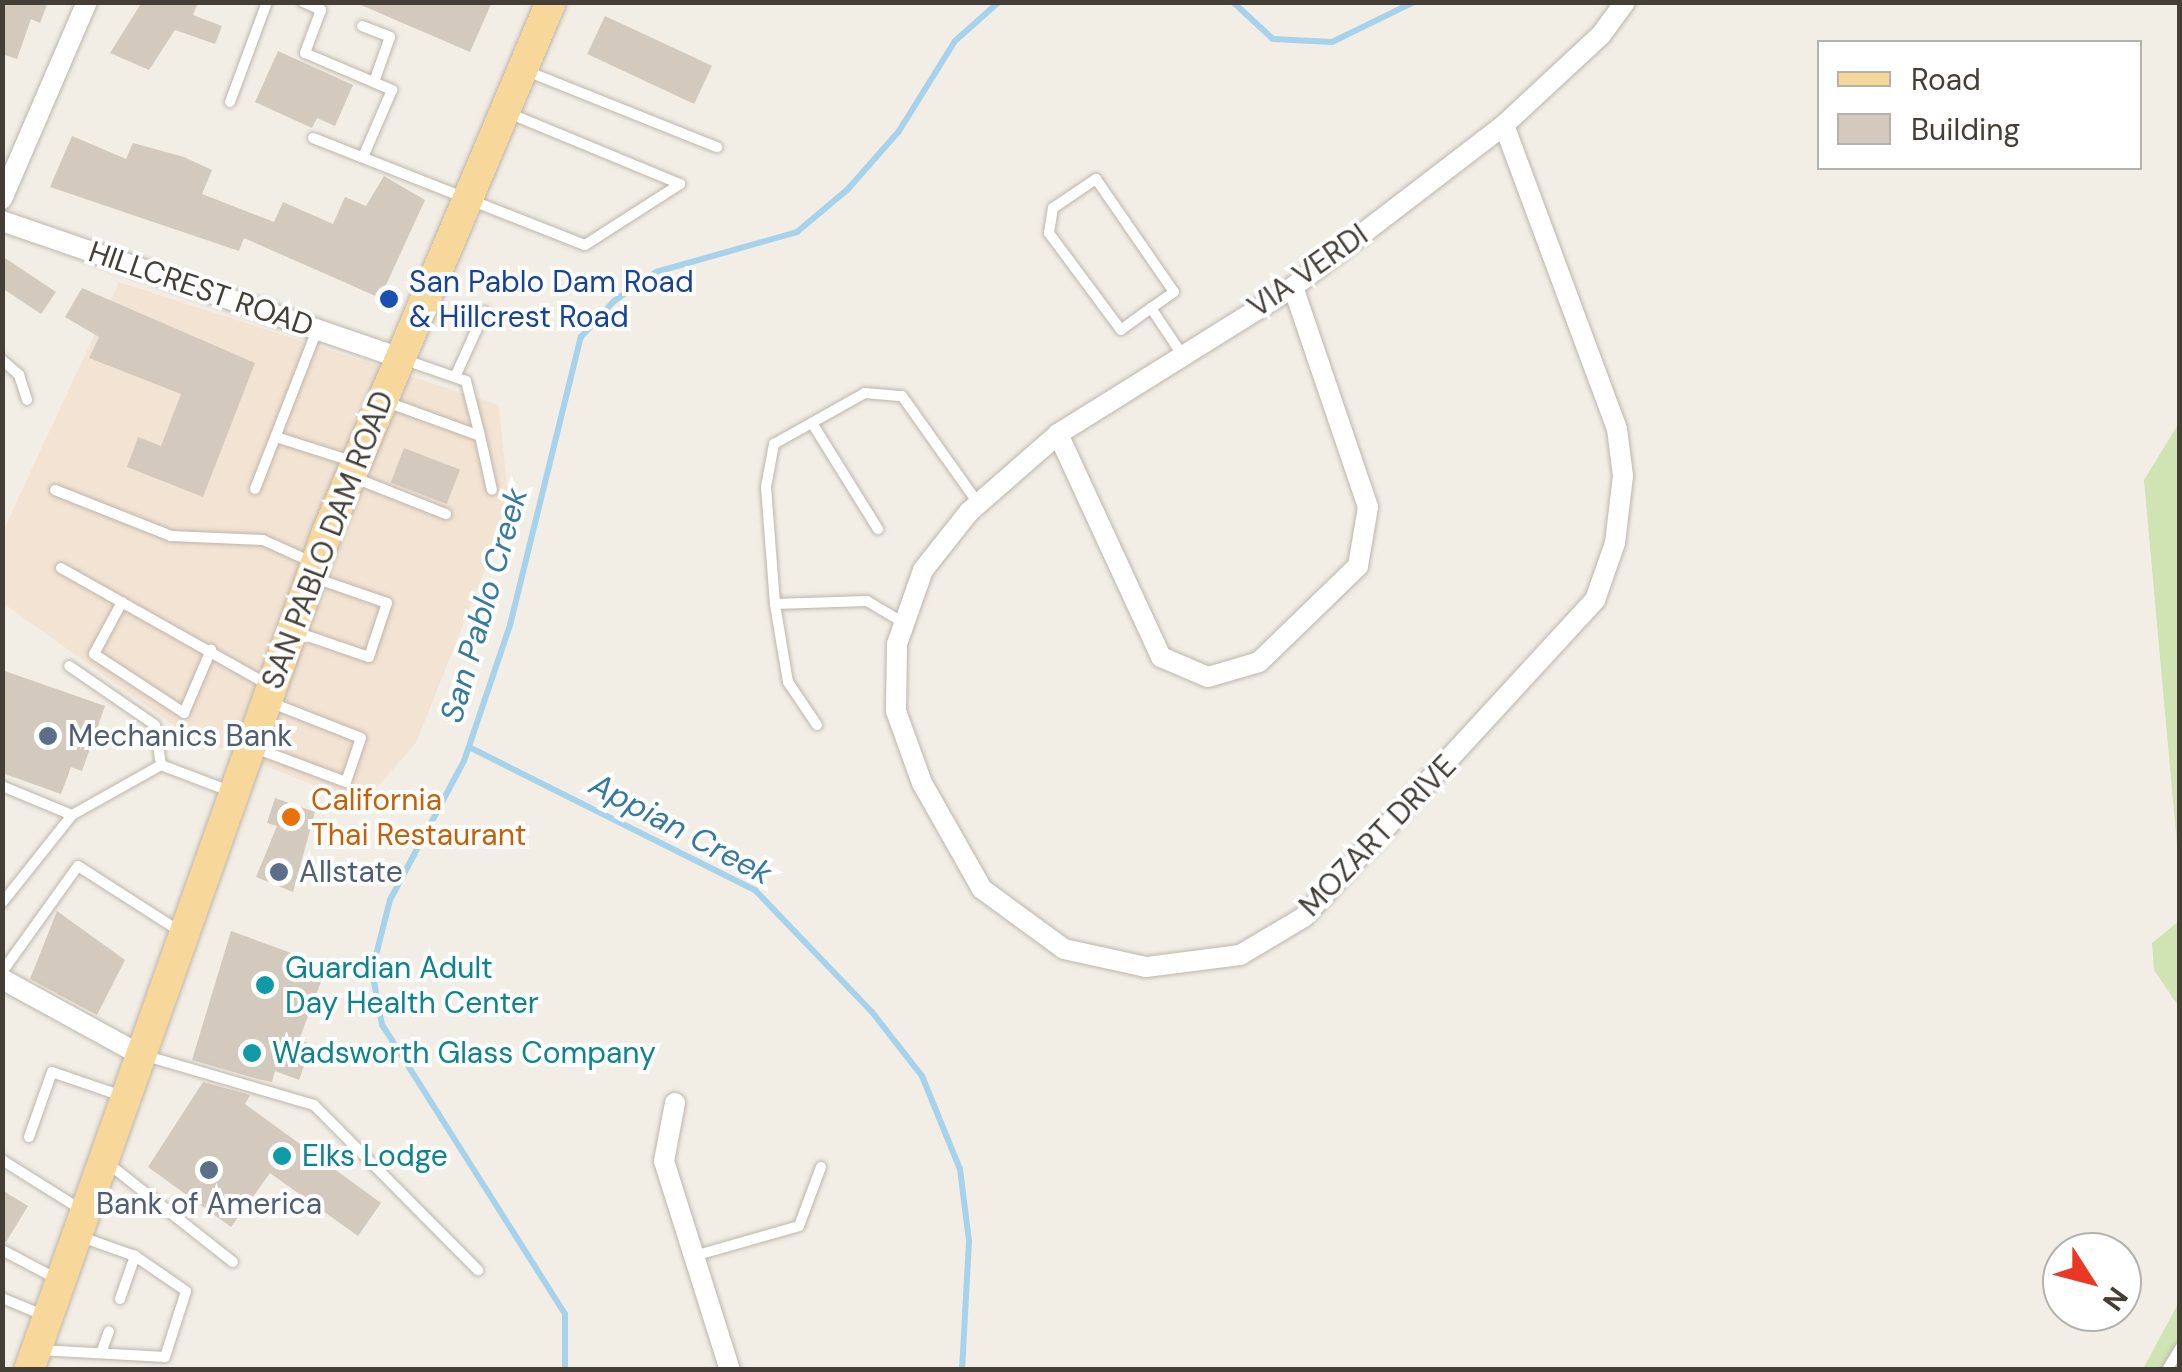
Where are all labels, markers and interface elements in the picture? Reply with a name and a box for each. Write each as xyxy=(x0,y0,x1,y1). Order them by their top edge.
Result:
legend xyxy=(1817,40,2142,170)
text: Road xyxy=(1911,60,1981,99)
text: Building xyxy=(1911,110,2020,149)
street label: VIA VERDI xyxy=(1241,217,1375,325)
street label: HILLCREST ROAD xyxy=(84,234,318,344)
place label: San Pablo Dam Road & Hillcrest Road xyxy=(409,264,694,334)
marker: San Pablo Dam Road & Hillcrest Road xyxy=(378,288,400,310)
street label: SAN PABLO DAM ROAD xyxy=(255,386,401,694)
water label: San Pablo Creek xyxy=(432,483,536,727)
place label: Mechanics Bank xyxy=(68,718,292,754)
marker: Mechanics Bank xyxy=(37,725,59,747)
street label: MOZART DRIVE xyxy=(1292,748,1464,924)
water label: Appian Creek xyxy=(583,765,779,893)
place label: California Thai Restaurant xyxy=(311,782,527,852)
marker: California Thai Restaurant xyxy=(280,806,302,828)
place label: Allstate xyxy=(299,854,403,890)
marker: Allstate xyxy=(268,861,290,883)
place label: Guardian Adult Day Health Center xyxy=(285,950,539,1020)
marker: Guardian Adult Day Health Center xyxy=(254,974,276,996)
place label: Wadsworth Glass Company xyxy=(272,1035,656,1071)
marker: Wadsworth Glass Company xyxy=(241,1042,263,1064)
place label: Elks Lodge xyxy=(302,1138,448,1174)
marker: Elks Lodge xyxy=(271,1145,293,1167)
marker: Bank of America xyxy=(198,1159,220,1181)
place label: Bank of America xyxy=(96,1186,322,1222)
north arrow xyxy=(2042,1232,2142,1332)
text: N xyxy=(2094,1280,2136,1318)

